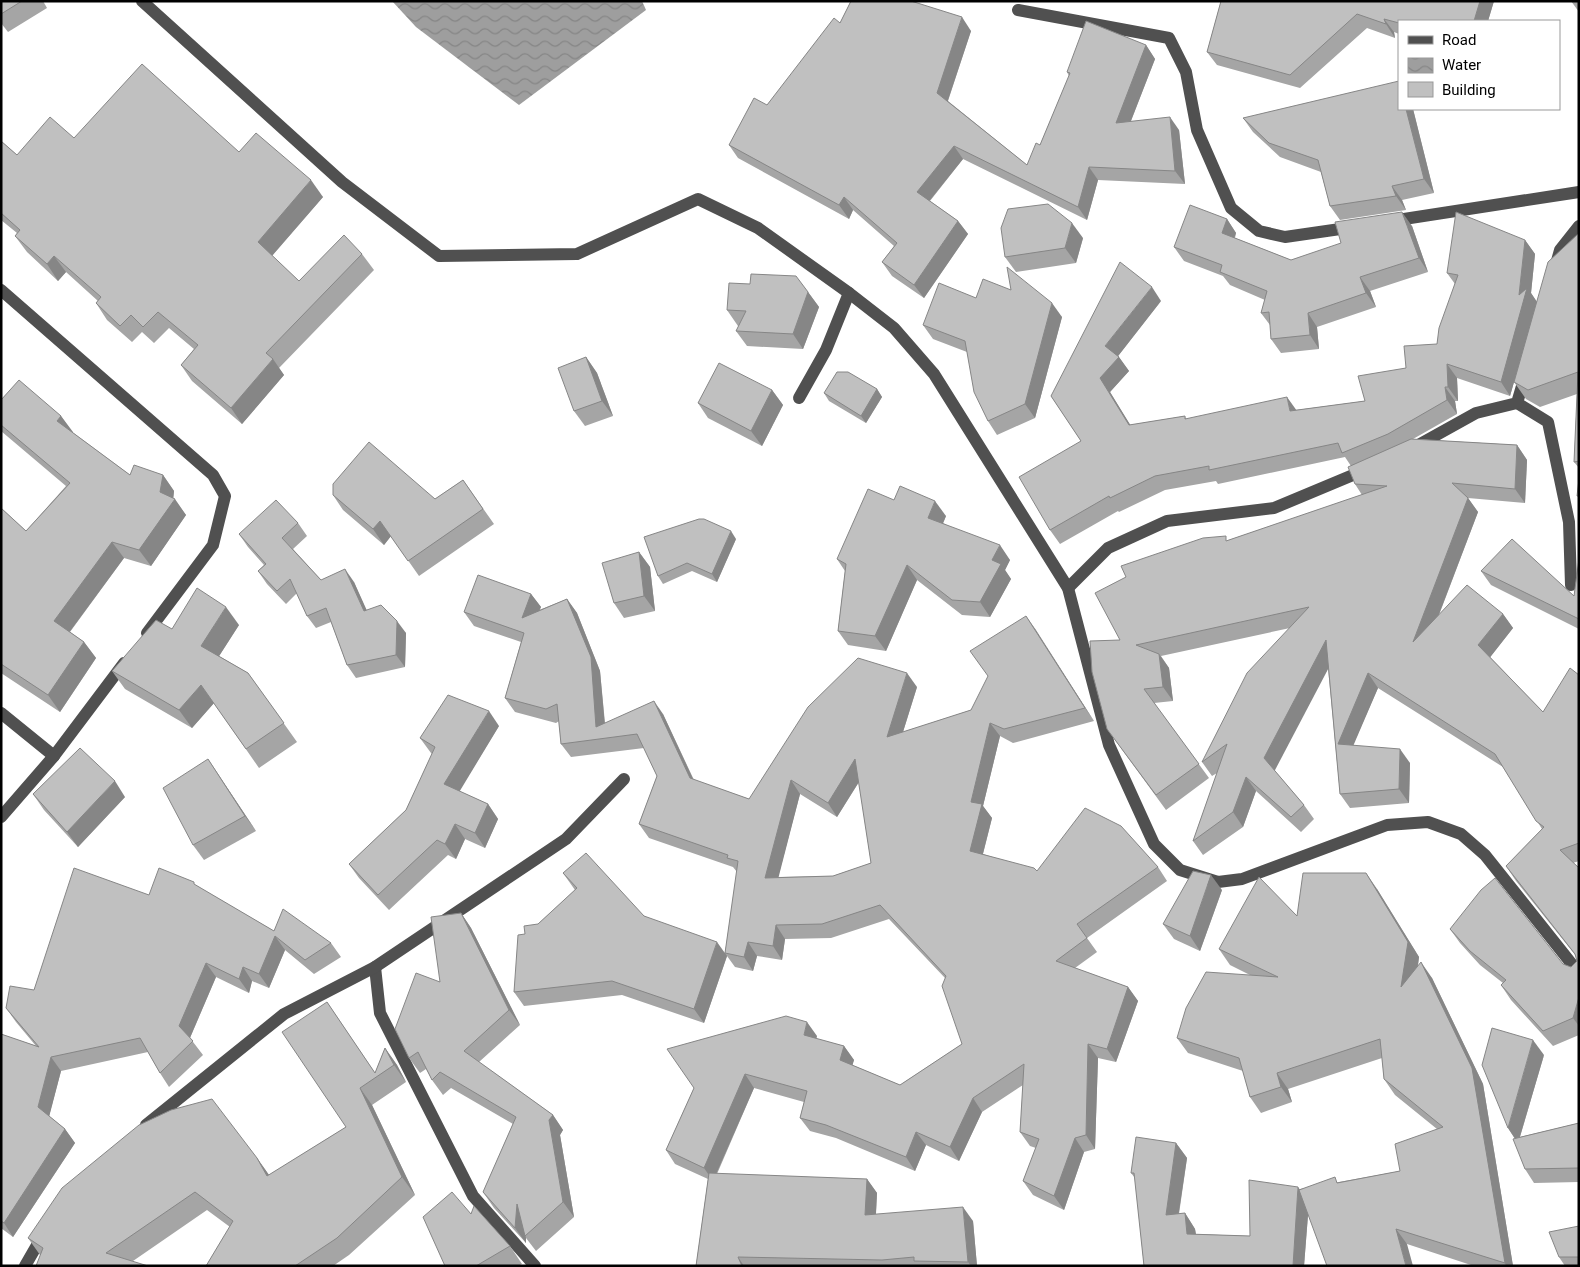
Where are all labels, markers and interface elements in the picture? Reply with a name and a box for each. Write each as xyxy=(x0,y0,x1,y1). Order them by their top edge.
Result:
legend xyxy=(1398,20,1560,110)
text: Road xyxy=(1442,31,1476,49)
text: Water xyxy=(1442,56,1481,74)
text: Building xyxy=(1442,81,1496,99)

